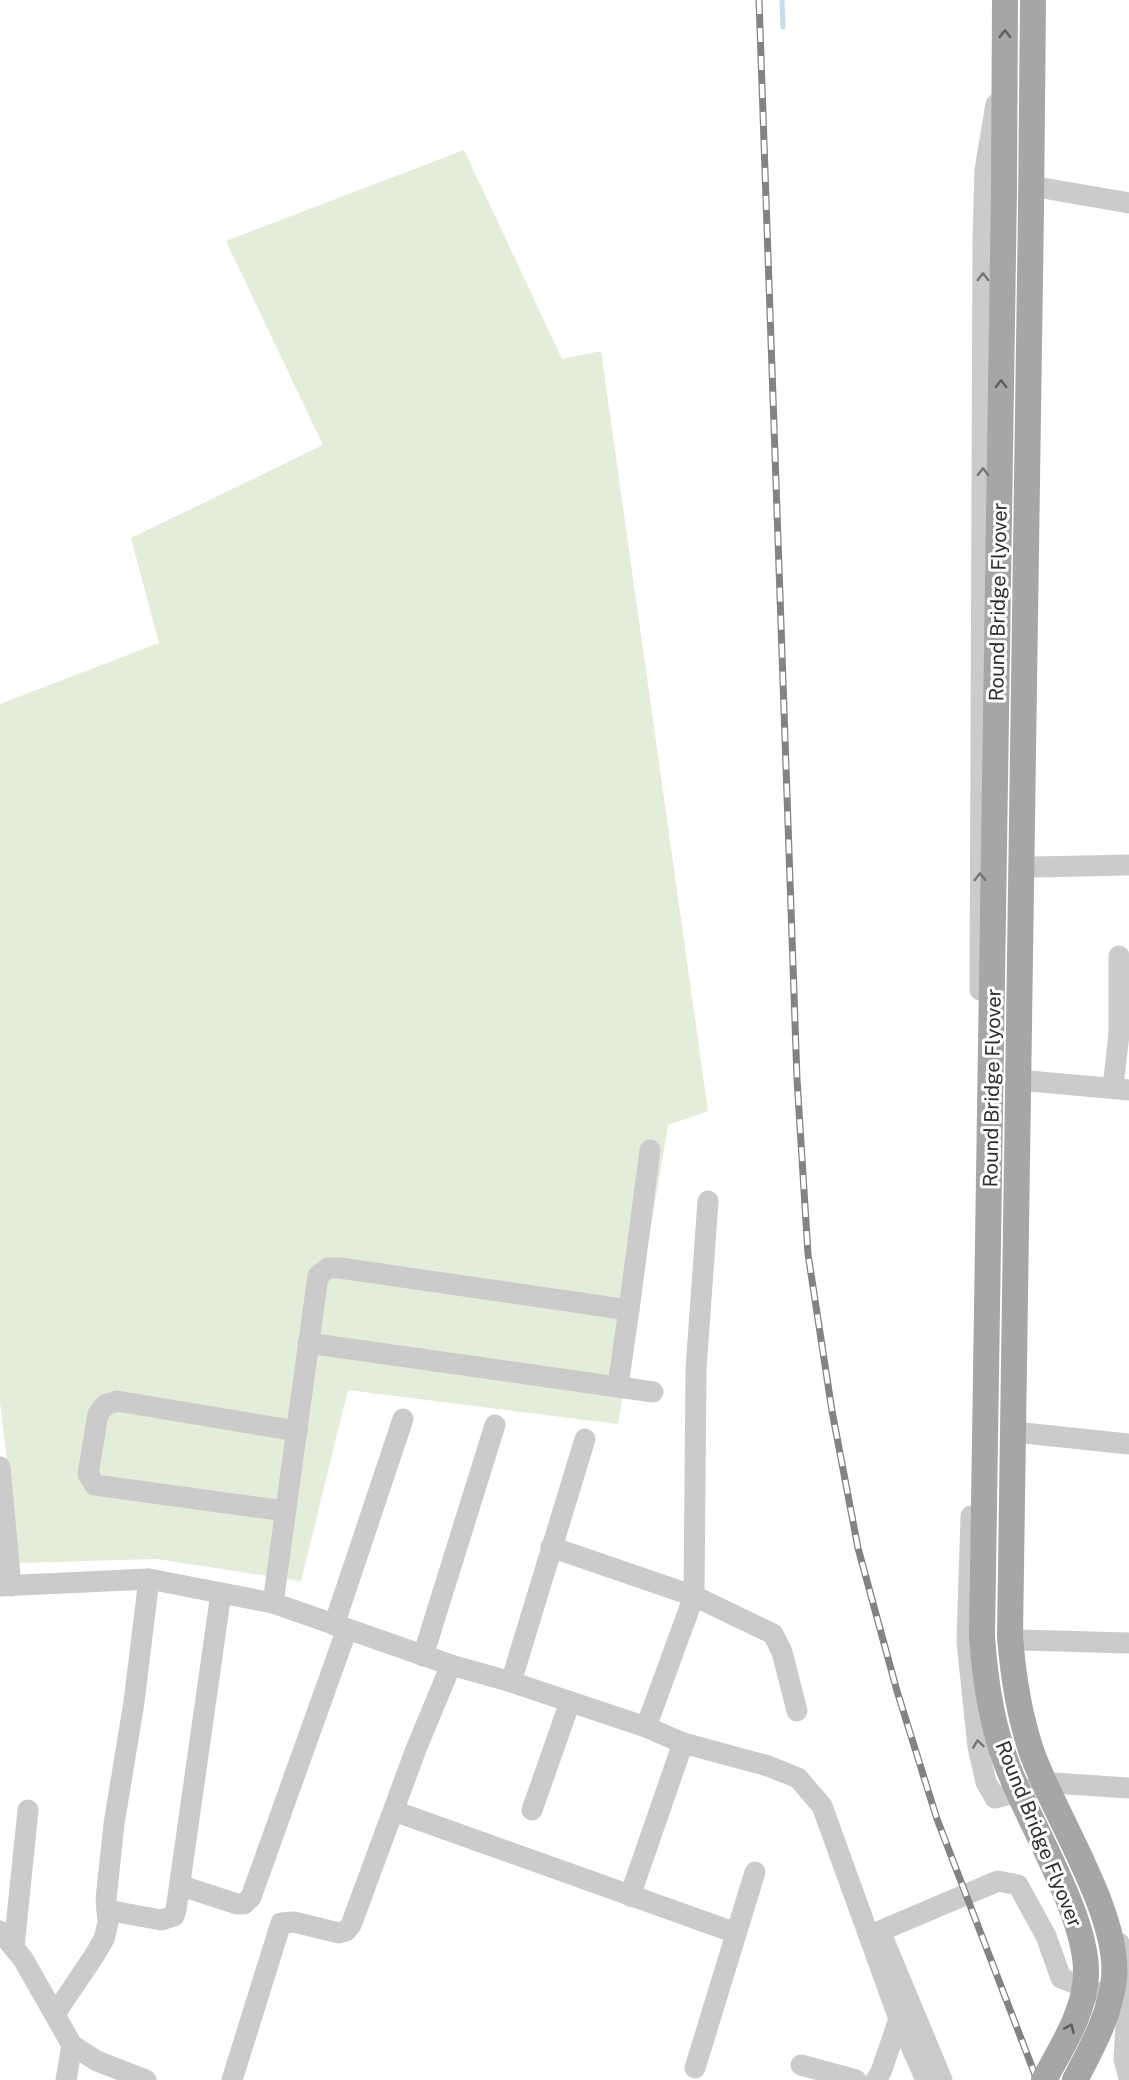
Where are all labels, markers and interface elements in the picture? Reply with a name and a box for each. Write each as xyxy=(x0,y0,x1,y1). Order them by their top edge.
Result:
one-way arrow xyxy=(998,30,1011,39)
one-way arrow xyxy=(977,273,989,282)
one-way arrow xyxy=(995,380,1007,389)
one-way arrow xyxy=(977,468,990,477)
street label: Round Bridge Flyover xyxy=(984,502,1012,702)
one-way arrow xyxy=(974,873,986,882)
street label: Round Bridge Flyover xyxy=(978,988,1006,1188)
street label: Round Bridge Flyover xyxy=(991,1737,1087,1931)
one-way arrow xyxy=(972,1739,984,1748)
one-way arrow xyxy=(1063,2023,1075,2034)

